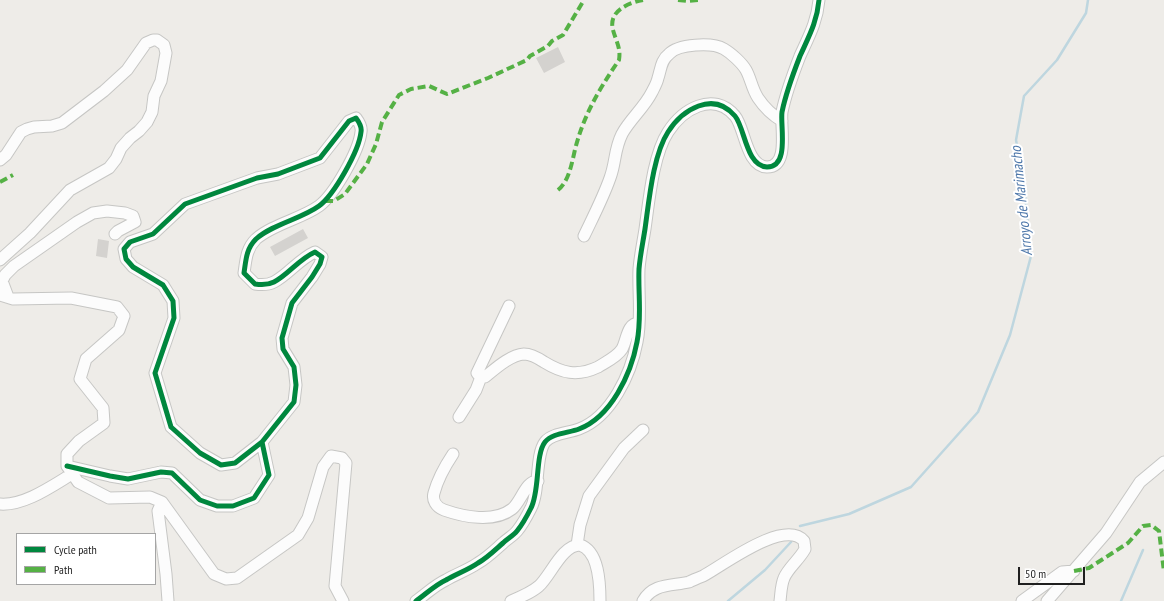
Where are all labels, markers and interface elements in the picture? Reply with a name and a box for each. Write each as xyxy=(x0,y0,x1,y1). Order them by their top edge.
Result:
water label: Arroyo de Marimacho xyxy=(1007,145,1037,257)
legend xyxy=(16,533,156,585)
text: Cycle path xyxy=(54,542,97,557)
scale bar xyxy=(1020,559,1087,585)
text: Path xyxy=(54,562,72,577)
text: 50 m xyxy=(1025,566,1046,581)

